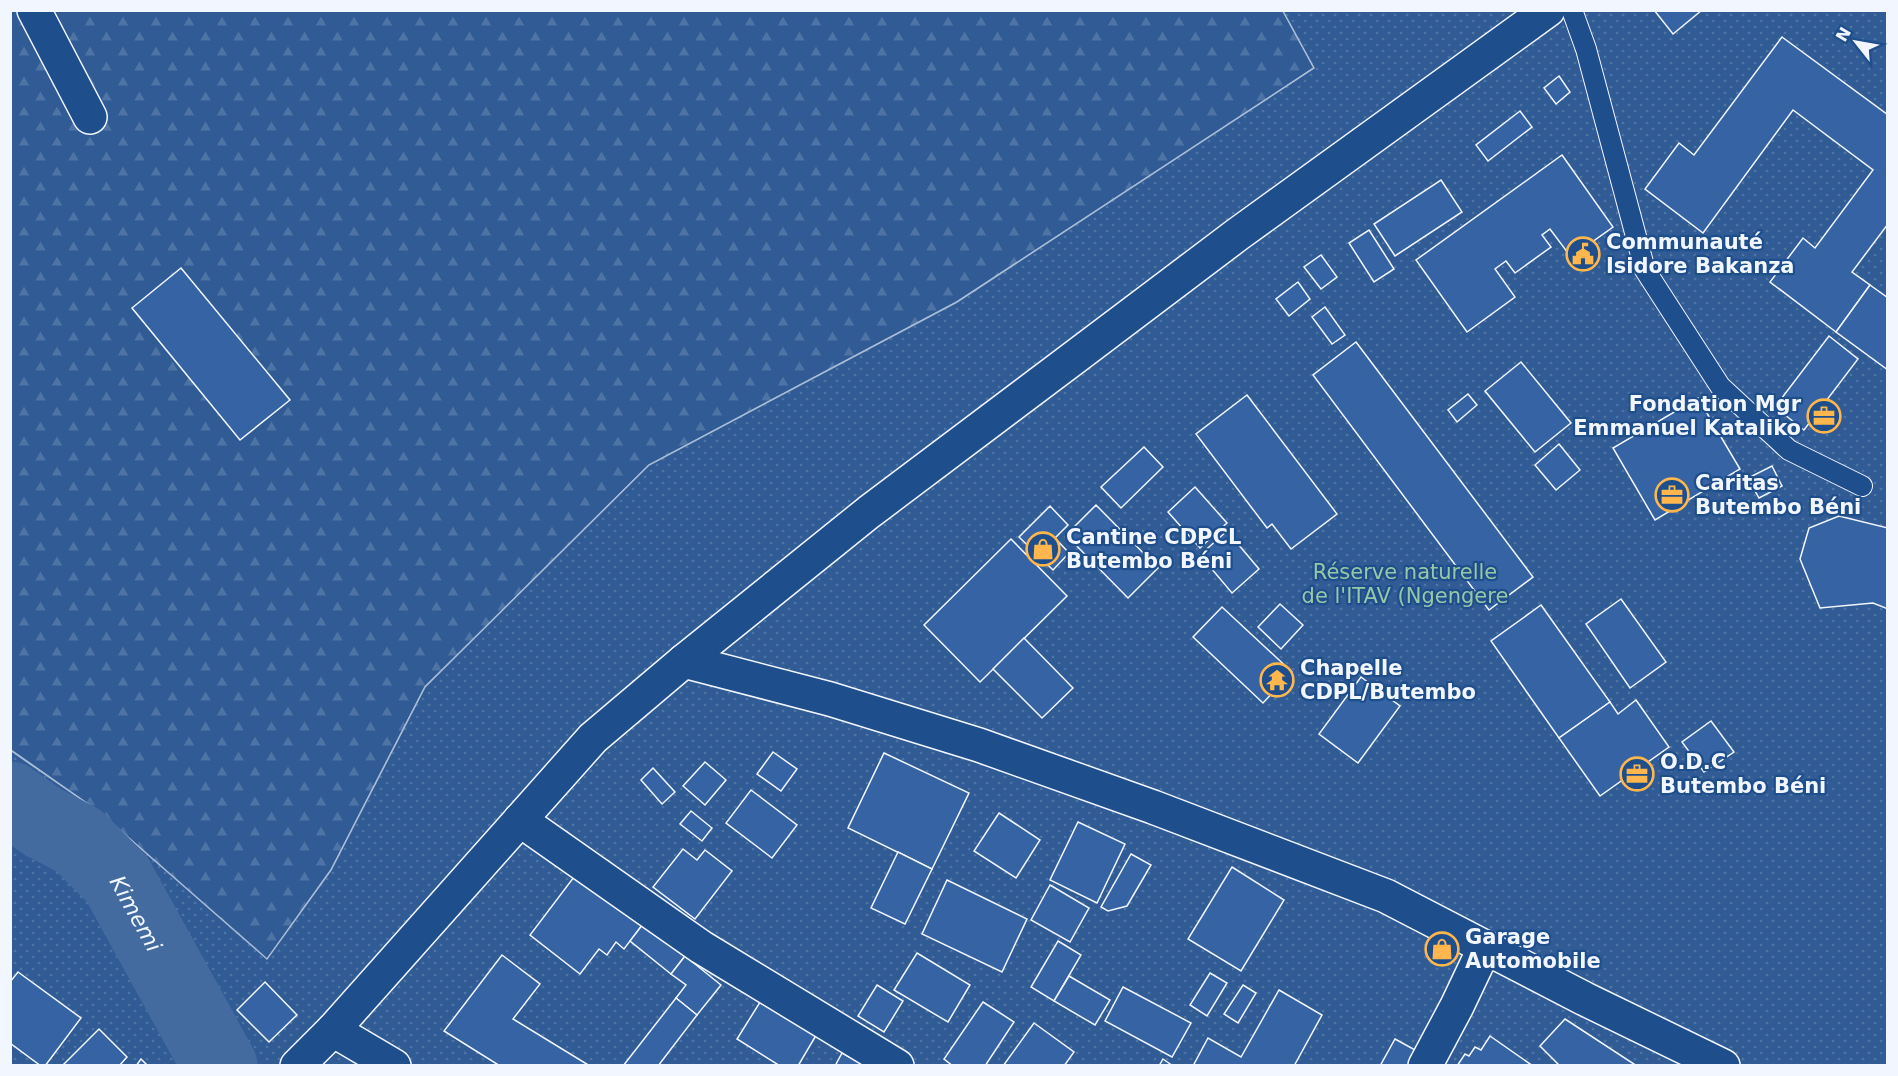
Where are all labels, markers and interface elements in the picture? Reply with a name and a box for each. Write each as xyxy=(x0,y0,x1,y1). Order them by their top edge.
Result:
north arrow xyxy=(1826,12,1886,72)
text: N xyxy=(1832,24,1855,45)
place label: Communauté Isidore Bakanza xyxy=(1606,230,1795,278)
public building icon: Communauté Isidore Bakanza xyxy=(1565,236,1601,272)
place label: Fondation Mgr Emmanuel Kataliko xyxy=(1573,392,1802,440)
office icon: Fondation Mgr Emmanuel Kataliko xyxy=(1806,398,1842,434)
place label: Caritas Butembo Béni xyxy=(1695,471,1861,519)
office icon: Caritas Butembo Béni xyxy=(1654,477,1690,513)
place label: Cantine CDPCL Butembo Béni xyxy=(1066,525,1241,573)
shop icon: Cantine CDPCL Butembo Béni xyxy=(1025,531,1061,567)
park label: Réserve naturelle de l'ITAV (Ngengere xyxy=(1302,560,1508,608)
place label: Chapelle CDPL/Butembo xyxy=(1300,656,1476,704)
temple icon: Chapelle CDPL/Butembo xyxy=(1259,662,1295,698)
place label: O.D.C Butembo Béni xyxy=(1660,750,1826,798)
office icon: O.D.C Butembo Béni xyxy=(1619,756,1655,792)
water label: Kimemi xyxy=(105,871,167,956)
place label: Garage Automobile xyxy=(1465,925,1601,973)
shop icon: Garage Automobile xyxy=(1424,931,1460,967)

